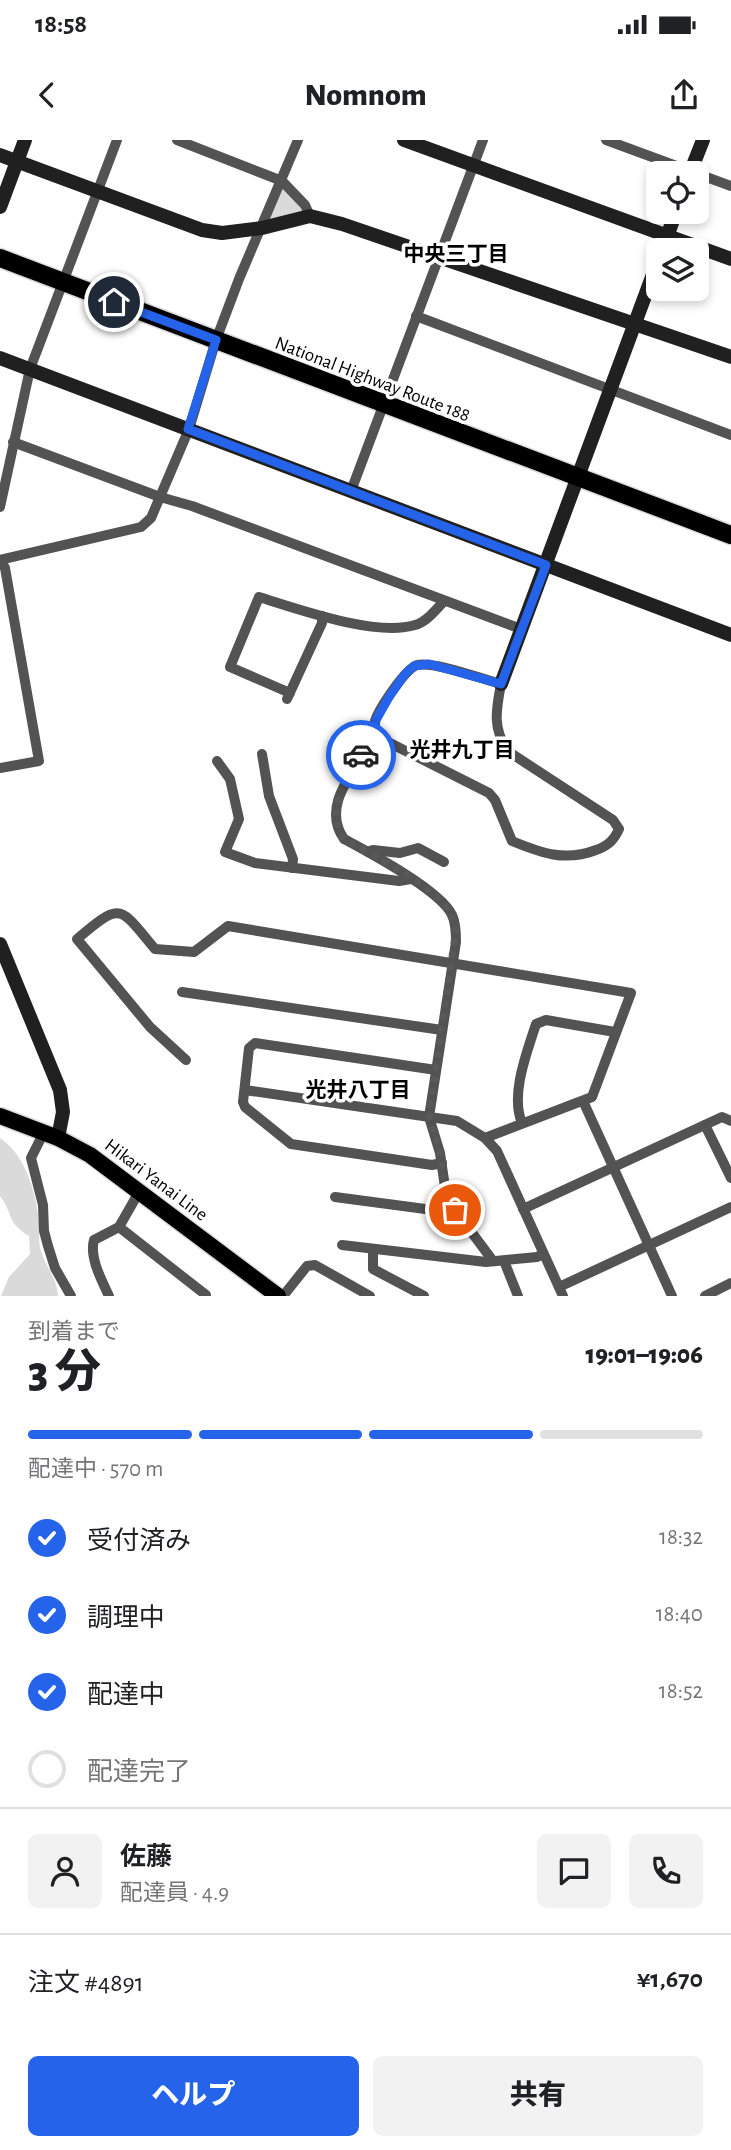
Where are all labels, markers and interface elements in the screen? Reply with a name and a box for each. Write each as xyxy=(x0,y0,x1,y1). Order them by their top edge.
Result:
text: 18:58 xyxy=(35,11,87,37)
icon: back xyxy=(28,76,66,114)
icon: share xyxy=(665,76,703,114)
text: Nomnom xyxy=(304,79,427,111)
map controls xyxy=(646,161,709,301)
button: locate xyxy=(646,161,709,224)
button: layers xyxy=(646,238,709,301)
district label: 中央三丁目 xyxy=(404,243,509,265)
pin xyxy=(84,272,144,332)
icon: home xyxy=(95,283,133,321)
street label: National Highway Route 188 xyxy=(272,333,473,425)
courier xyxy=(326,720,396,790)
icon: car xyxy=(342,736,380,774)
district label: 光井九丁目 xyxy=(410,738,515,761)
district label: 光井八丁目 xyxy=(306,1078,411,1101)
street label: Hikari Yanai Line xyxy=(101,1136,211,1225)
pin xyxy=(425,1180,485,1240)
icon: bag xyxy=(436,1191,474,1229)
text: 到着まで xyxy=(28,1321,120,1344)
text: 19:01–19:06 xyxy=(586,1342,703,1368)
text: 3 分 xyxy=(28,1350,101,1396)
text: 配達中 · 570 m xyxy=(28,1458,163,1481)
icon: check xyxy=(28,1519,66,1557)
text: 18:32 xyxy=(659,1526,703,1549)
text: 受付済み xyxy=(87,1528,191,1554)
icon: check xyxy=(28,1596,66,1634)
text: 18:40 xyxy=(656,1603,703,1626)
text: 調理中 xyxy=(87,1605,165,1631)
icon: check xyxy=(28,1673,66,1711)
text: 18:52 xyxy=(659,1680,703,1703)
text: 配達中 xyxy=(87,1682,165,1708)
text: 配達完了 xyxy=(87,1759,191,1785)
button: person xyxy=(28,1834,102,1908)
button: chat xyxy=(537,1834,611,1908)
button: phone xyxy=(629,1834,703,1908)
text: 佐藤 xyxy=(120,1844,172,1870)
text: 配達員 · 4.9 xyxy=(120,1882,229,1905)
text: ¥1,670 xyxy=(637,1966,703,1992)
text: 注文 #4891 xyxy=(28,1970,144,1996)
button: ヘルプ xyxy=(28,2056,359,2136)
button: 共有 xyxy=(373,2056,703,2136)

